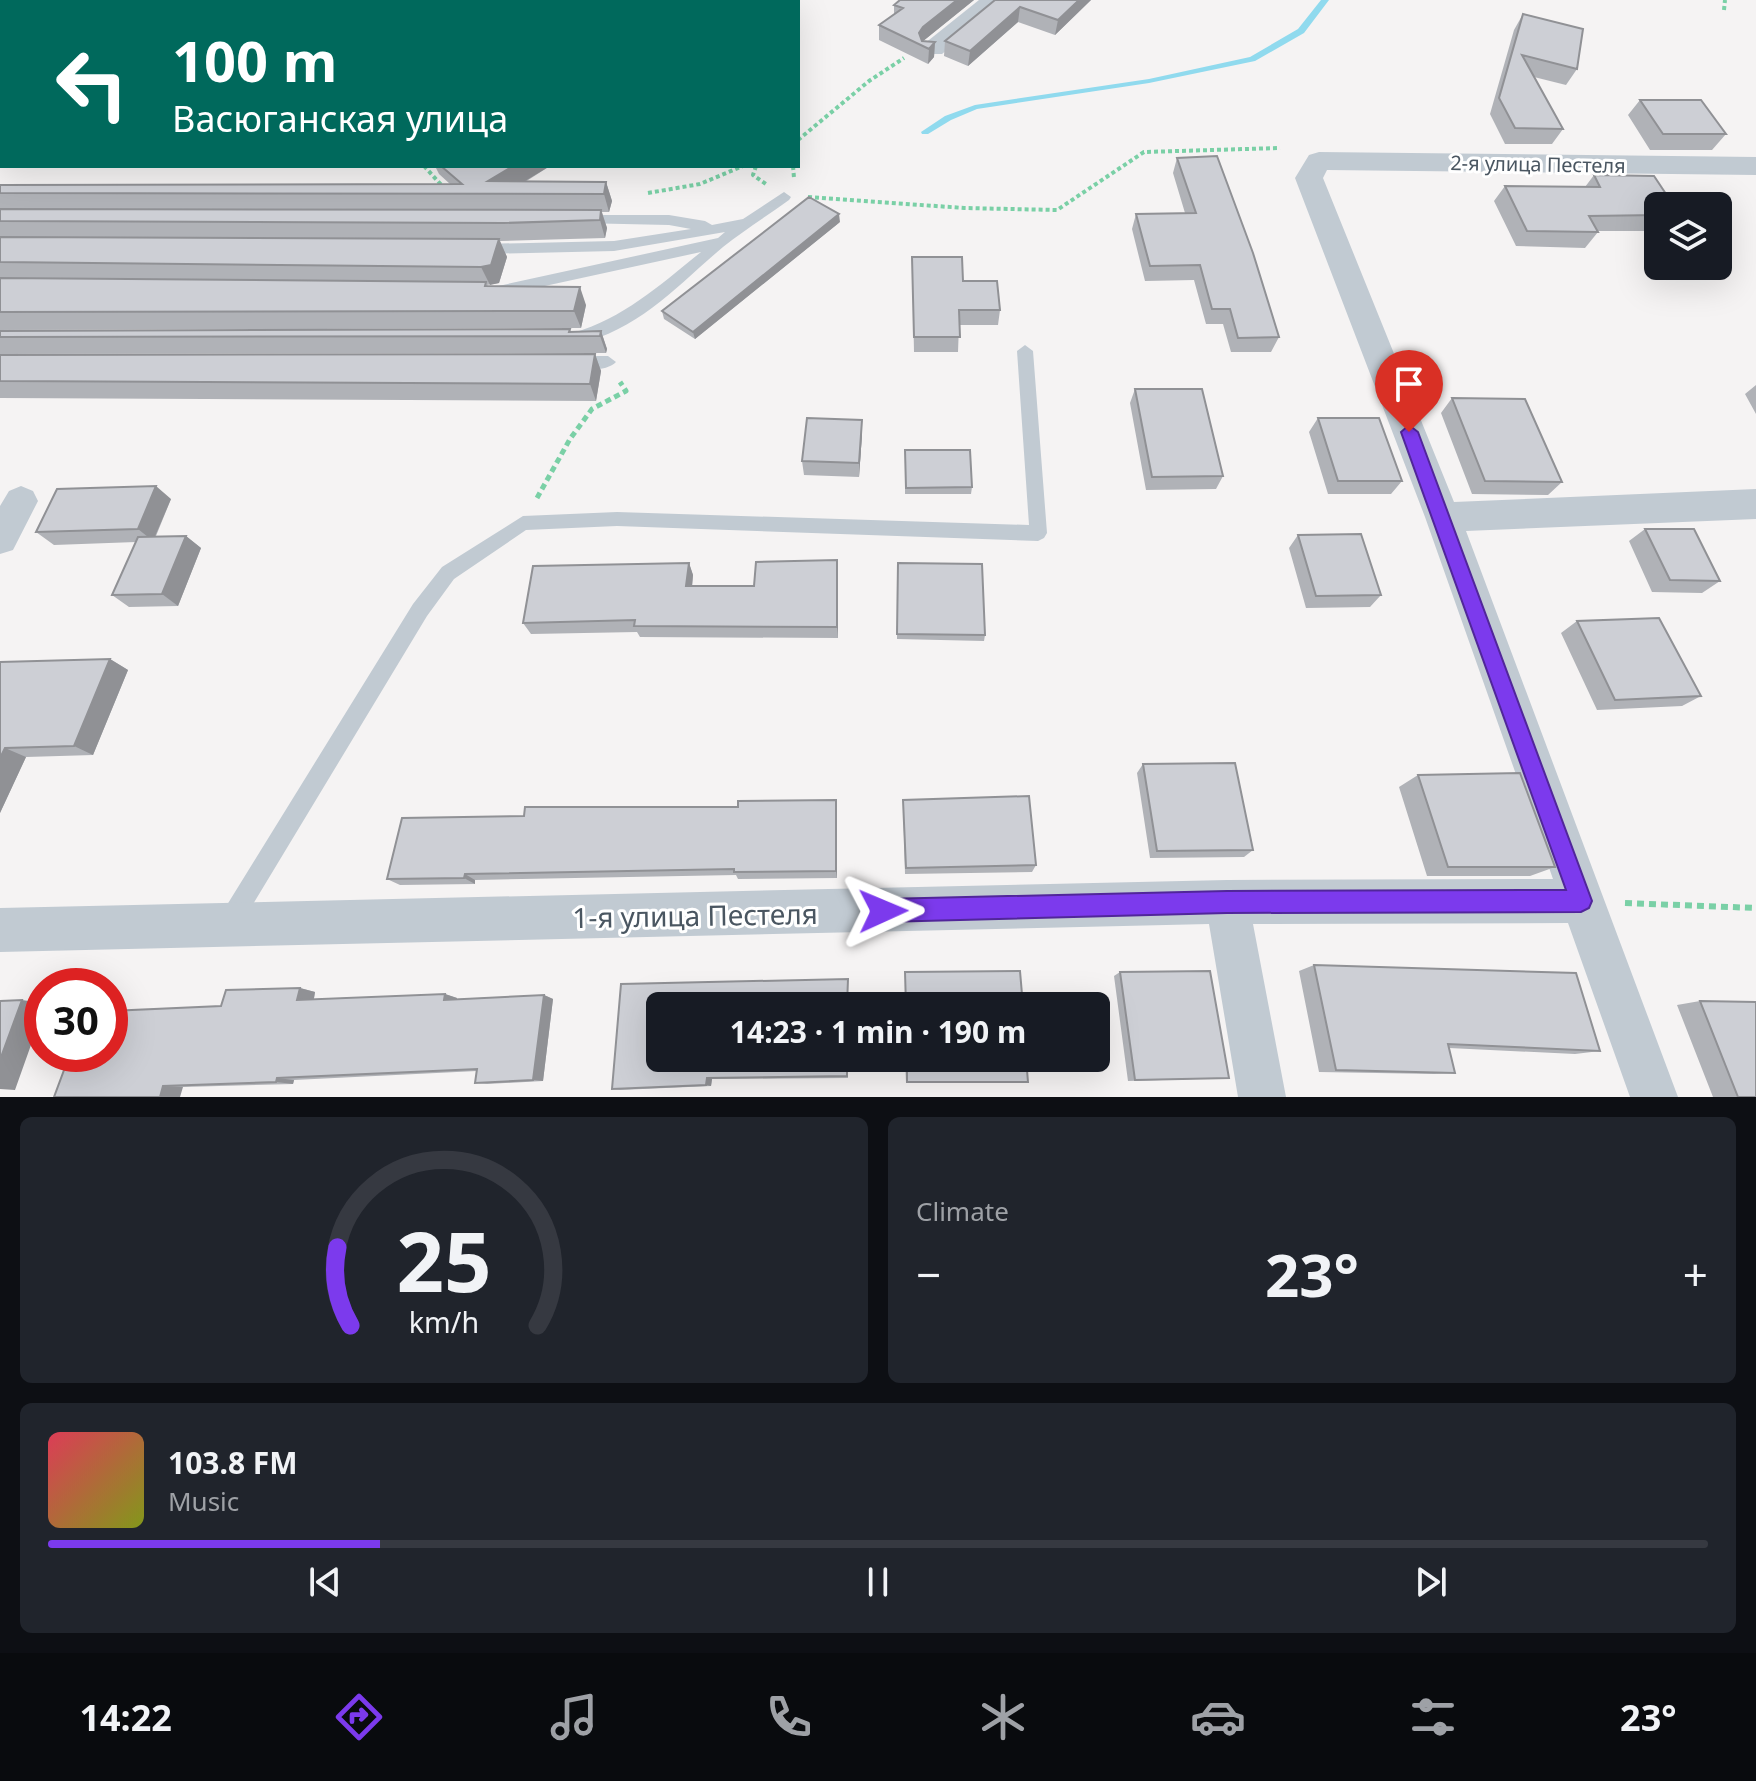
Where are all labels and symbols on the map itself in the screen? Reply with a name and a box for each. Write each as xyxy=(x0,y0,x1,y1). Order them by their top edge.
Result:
street label: 2-я улица Пестеля xyxy=(1450,149,1626,179)
pin xyxy=(1375,350,1443,432)
position arrow xyxy=(841,869,925,953)
street label: 1-я улица Пестеля xyxy=(572,894,818,936)
speed limit sign: 30 xyxy=(24,968,128,1072)

